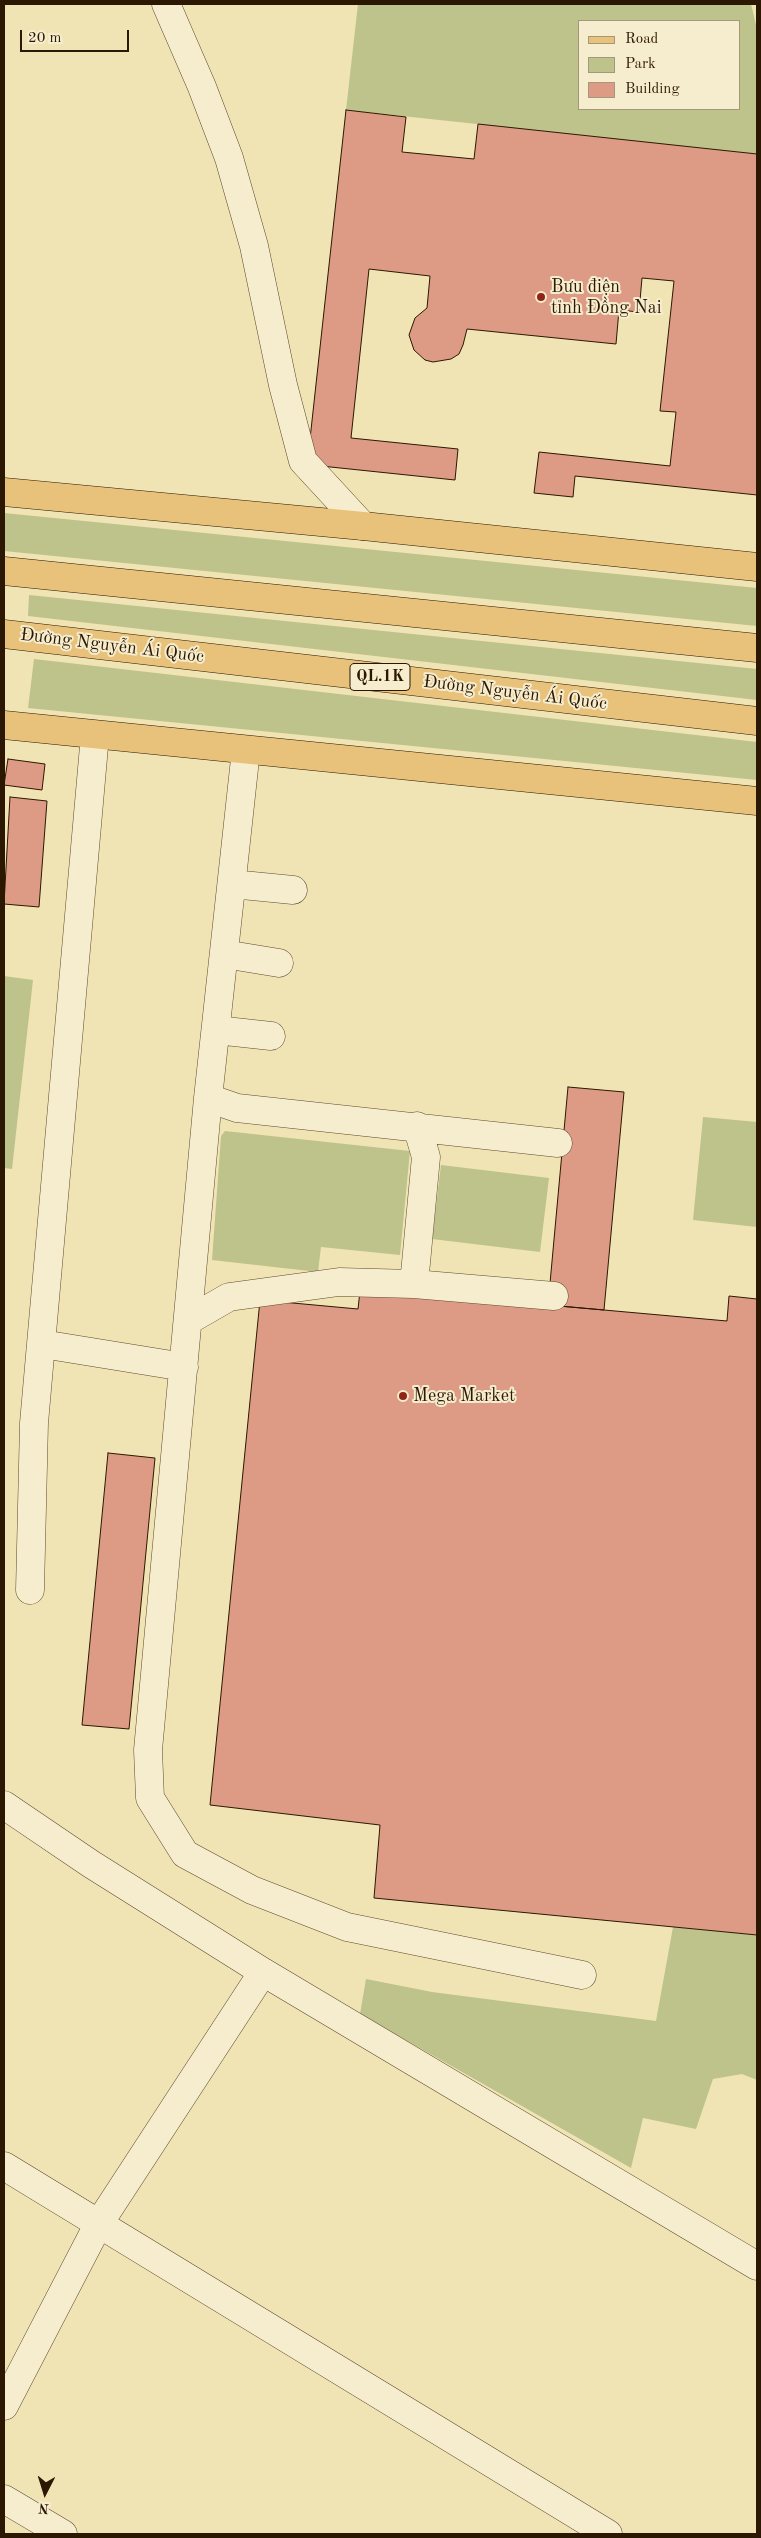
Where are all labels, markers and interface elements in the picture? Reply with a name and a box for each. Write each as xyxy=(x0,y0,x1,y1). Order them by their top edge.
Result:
scale bar xyxy=(22,20,131,52)
legend xyxy=(578,20,741,110)
text: 20 m xyxy=(28,31,62,46)
text: Road xyxy=(625,32,658,47)
text: Park xyxy=(625,57,656,72)
text: Building xyxy=(625,82,680,97)
place label: Bưu điện tỉnh Đồng Nai xyxy=(551,276,662,318)
marker: Bưu điện tỉnh Đồng Nai xyxy=(535,291,547,303)
street label: Đường Nguyễn Ái Quốc xyxy=(19,624,205,668)
road number: QL.1K xyxy=(350,664,410,690)
street label: Đường Nguyễn Ái Quốc xyxy=(422,671,608,715)
place label: Mega Market xyxy=(413,1385,515,1407)
marker: Mega Market xyxy=(397,1390,409,1402)
north arrow xyxy=(20,2468,70,2518)
text: N xyxy=(38,2501,50,2515)

